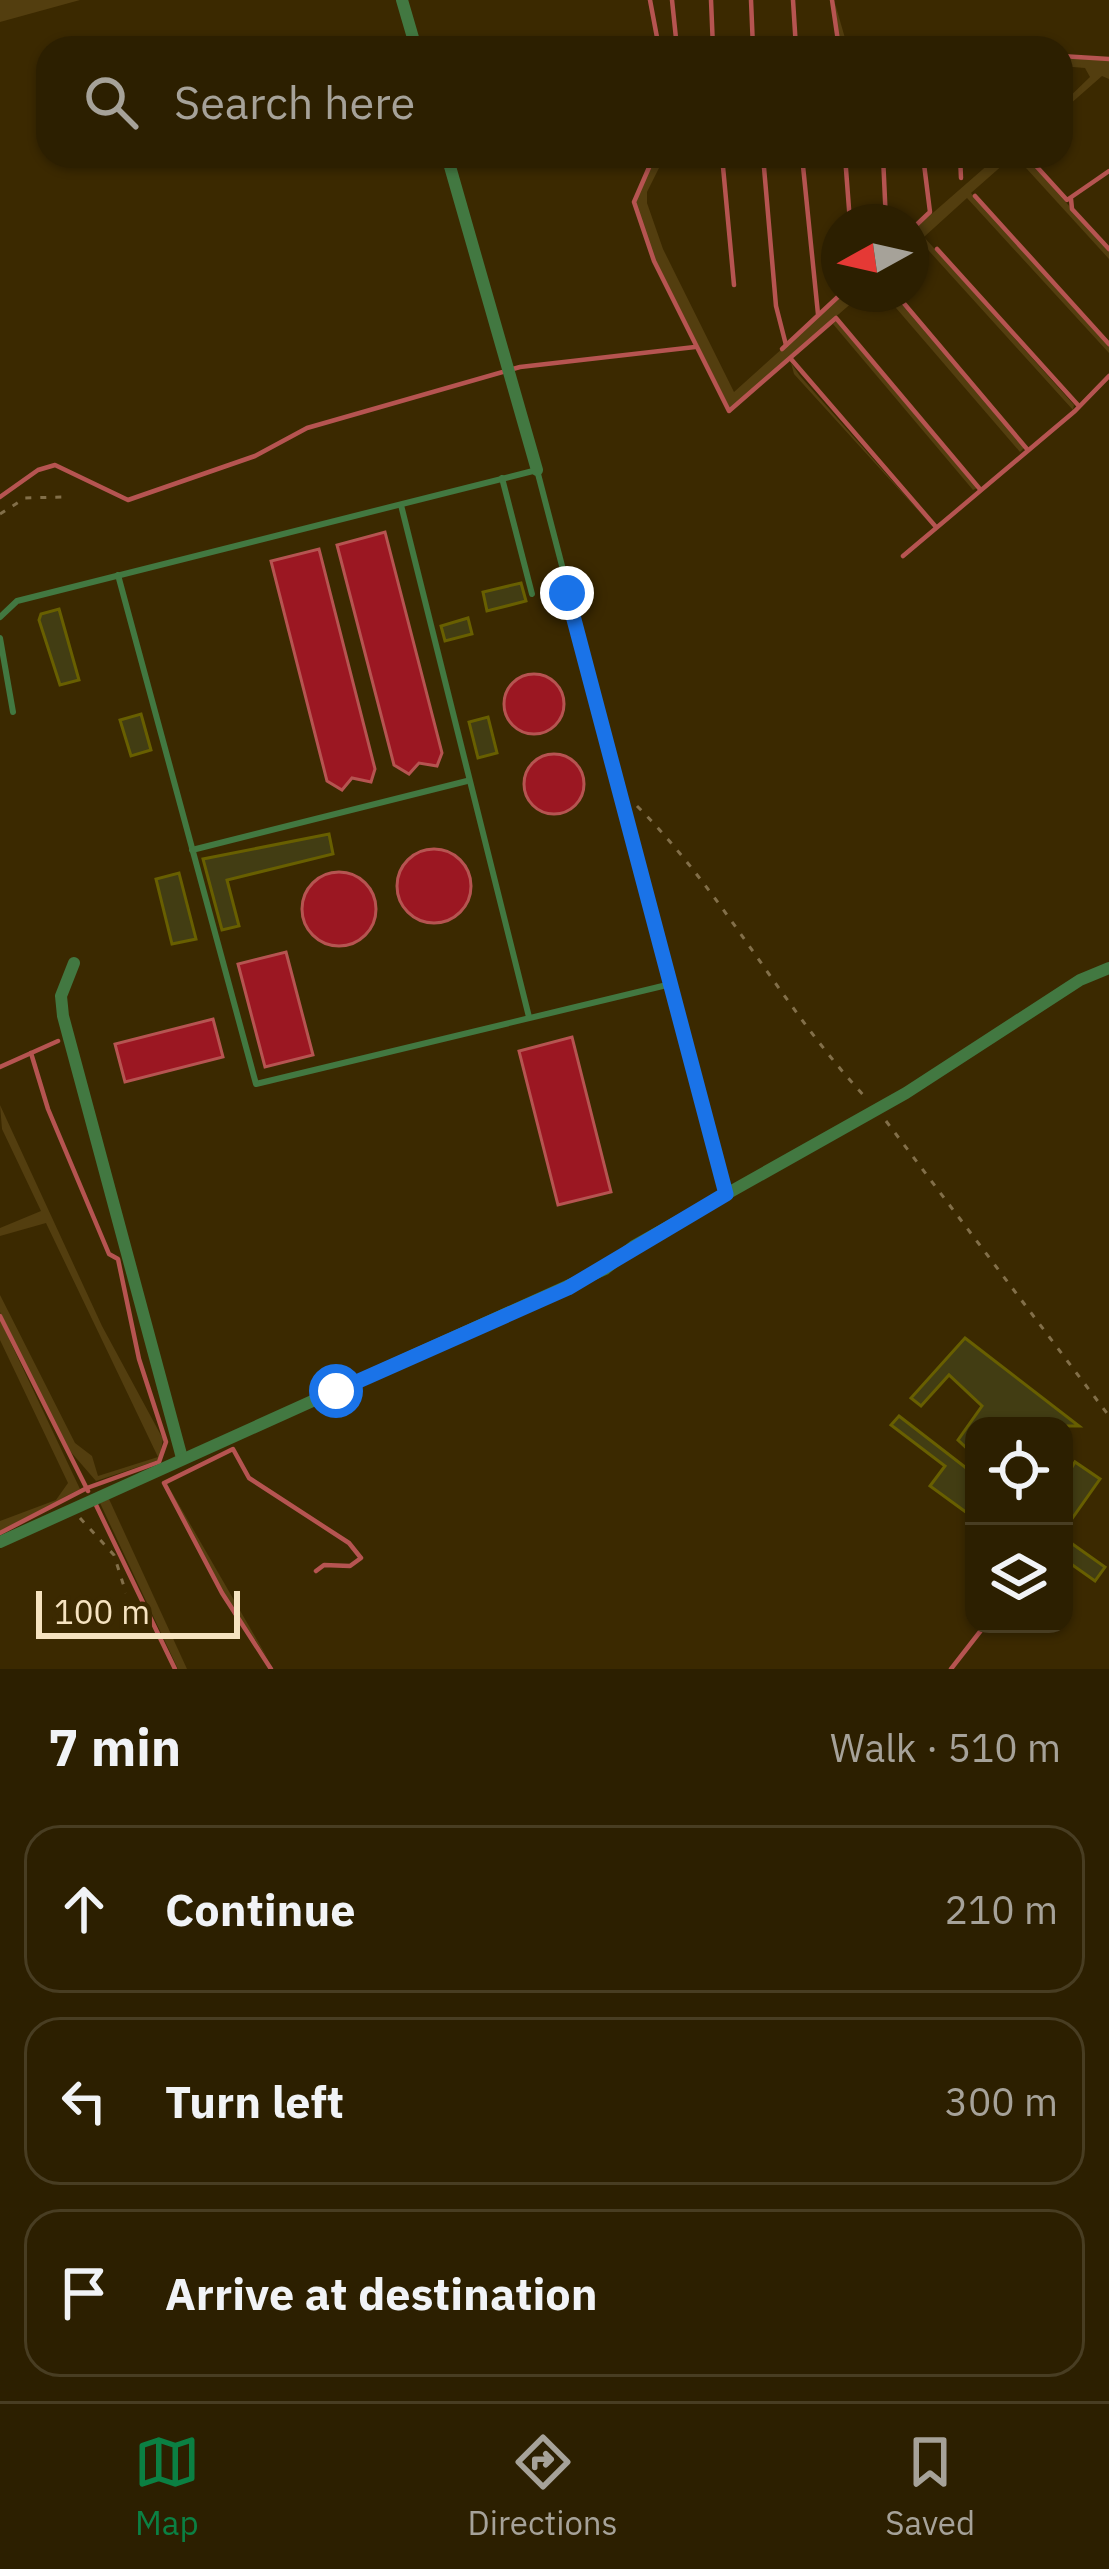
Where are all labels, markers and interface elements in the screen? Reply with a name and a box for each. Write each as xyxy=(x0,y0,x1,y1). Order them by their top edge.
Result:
search box xyxy=(36,36,1073,168)
icon: search xyxy=(78,69,144,135)
text: Search here xyxy=(174,73,415,131)
north arrow xyxy=(821,204,929,312)
route end xyxy=(540,566,594,620)
route start xyxy=(309,1364,363,1418)
map controls xyxy=(965,1417,1073,1633)
button: locate xyxy=(965,1417,1073,1525)
button: layers xyxy=(965,1525,1073,1633)
scale bar xyxy=(36,1585,240,1638)
text: 100 m xyxy=(54,1590,150,1633)
text: 7 min xyxy=(48,1714,181,1780)
text: Walk · 510 m xyxy=(830,1722,1061,1773)
icon: ahead xyxy=(51,1876,117,1942)
text: Continue xyxy=(165,1880,356,1938)
text: 210 m xyxy=(945,1884,1058,1935)
icon: left xyxy=(51,2068,117,2134)
text: Turn left xyxy=(165,2072,344,2130)
text: 300 m xyxy=(945,2076,1058,2127)
icon: arrive xyxy=(51,2260,117,2326)
text: Arrive at destination xyxy=(165,2264,598,2322)
tab: Map xyxy=(134,2429,200,2544)
tab: Directions xyxy=(468,2429,618,2544)
tab: Saved xyxy=(885,2429,975,2544)

